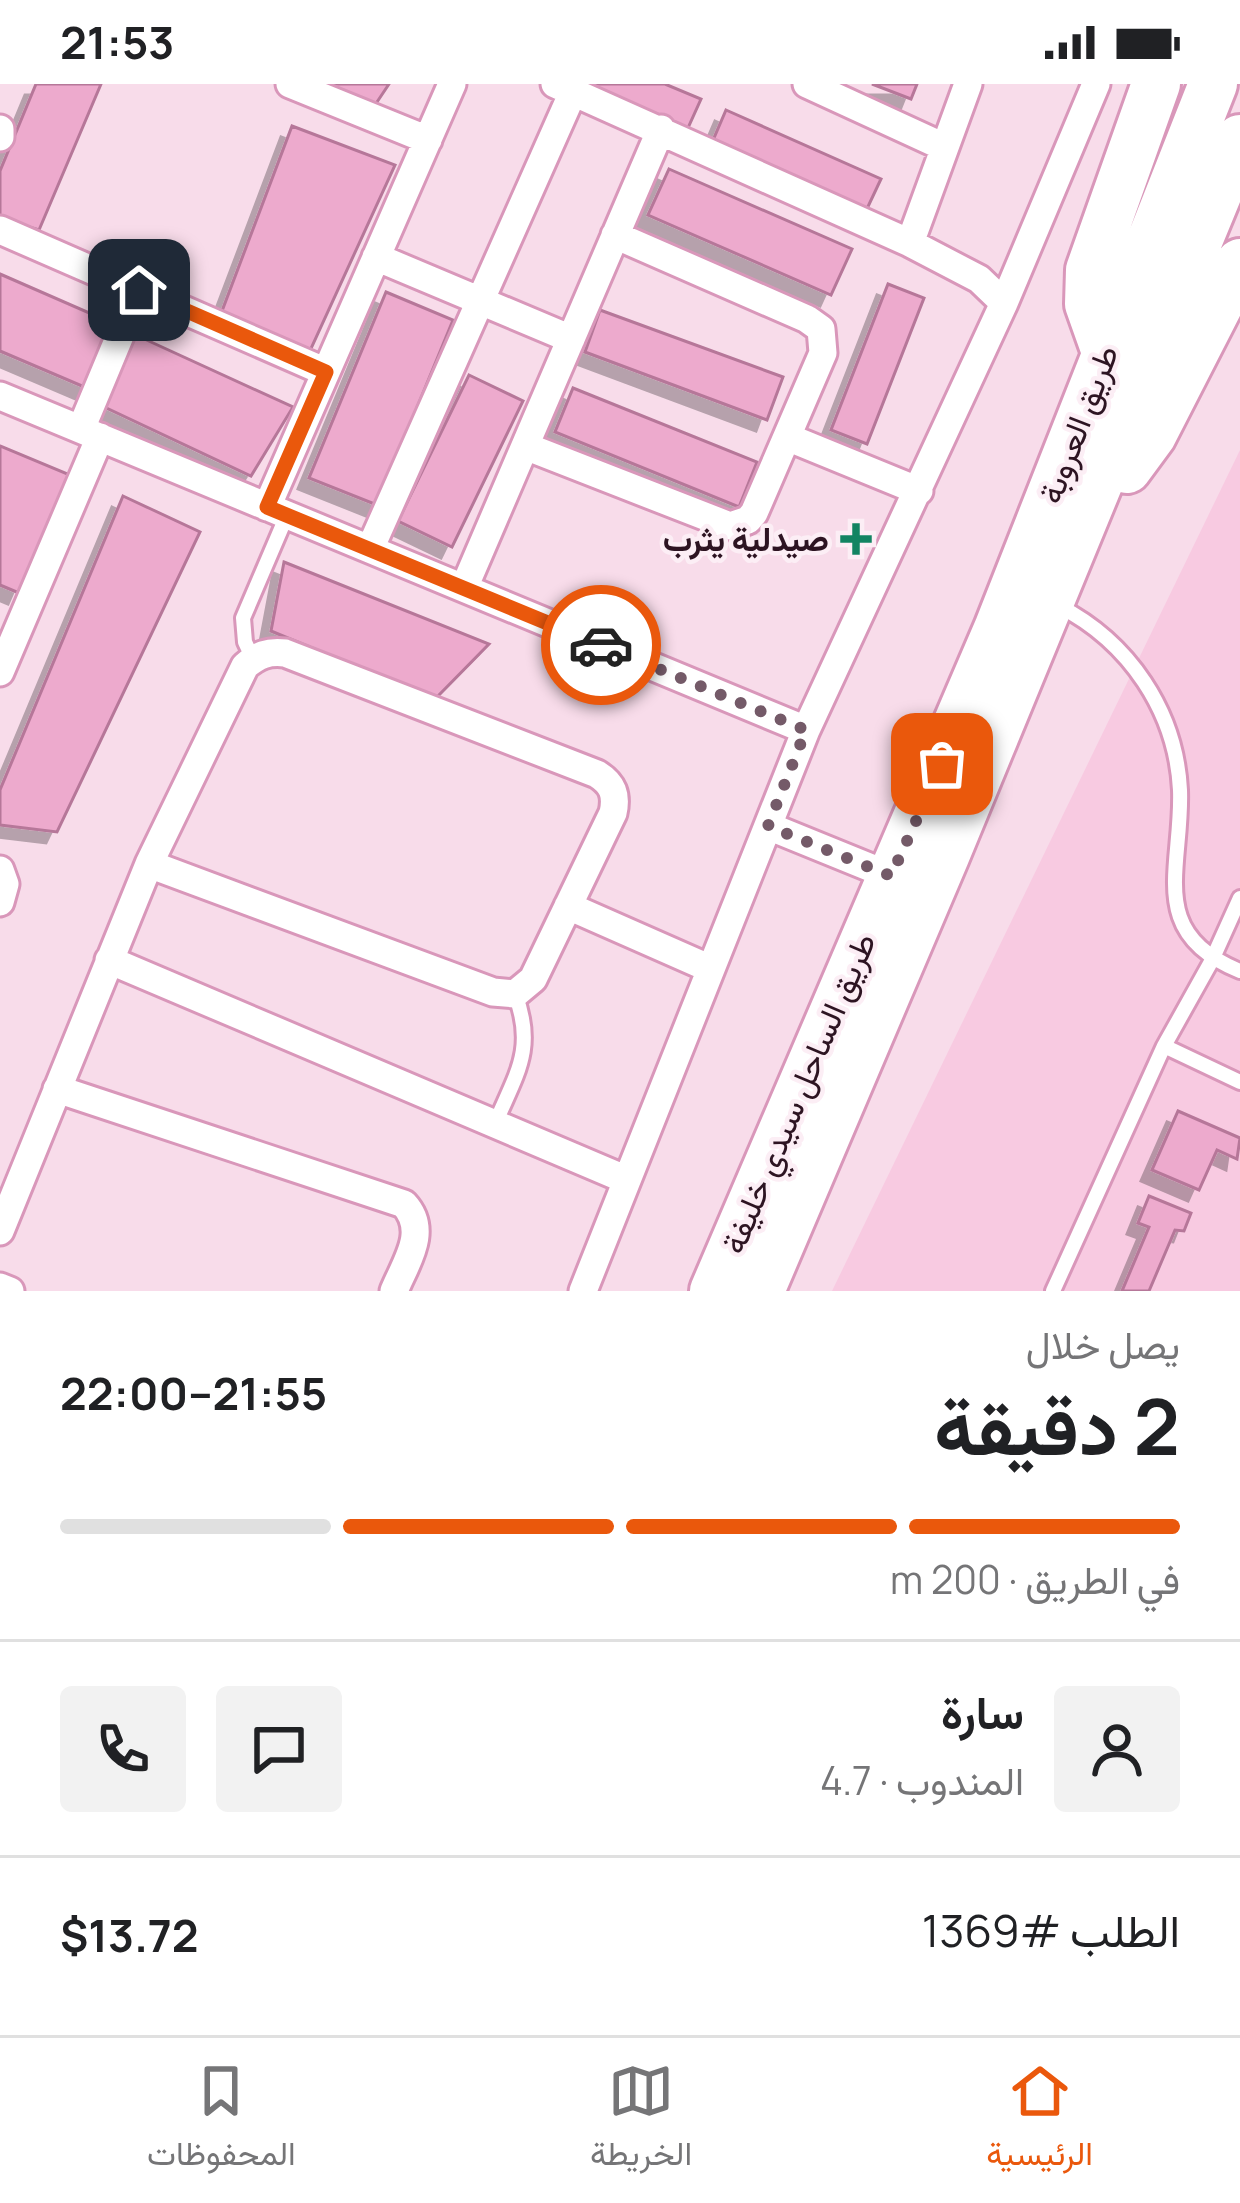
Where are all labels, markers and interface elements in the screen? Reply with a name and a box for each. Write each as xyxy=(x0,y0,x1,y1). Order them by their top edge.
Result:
text: 21:53 xyxy=(60,11,174,73)
pin xyxy=(88,239,190,341)
icon: home xyxy=(106,257,172,323)
street label: طريق العروبة xyxy=(1027,338,1128,510)
place label: صيدلية يثرب xyxy=(663,516,829,561)
marker: صيدلية يثرب xyxy=(840,523,872,555)
courier xyxy=(541,585,661,705)
icon: car xyxy=(568,612,634,678)
pin xyxy=(891,713,993,815)
icon: bag xyxy=(909,731,975,797)
street label: طريق الساحل سيدي خليفة xyxy=(710,925,890,1262)
text: يصل خلال xyxy=(1026,1317,1180,1371)
text: 21:55–22:00 xyxy=(60,1362,327,1424)
text: 2 دقيقة xyxy=(934,1372,1180,1478)
text: في الطريق · 200 m xyxy=(890,1552,1180,1606)
text: سارة xyxy=(941,1681,1024,1743)
button: phone xyxy=(60,1686,186,1812)
button: chat xyxy=(216,1686,342,1812)
button: person xyxy=(1054,1686,1180,1812)
text: المندوب · 4.7 xyxy=(820,1753,1024,1807)
text: الطلب #1369 xyxy=(922,1899,1180,1961)
text: $13.72 xyxy=(60,1904,199,1966)
tab: المحفوظات xyxy=(147,2058,296,2183)
tab: الخريطة xyxy=(590,2058,692,2183)
tab: الرئيسية xyxy=(986,2058,1093,2183)

